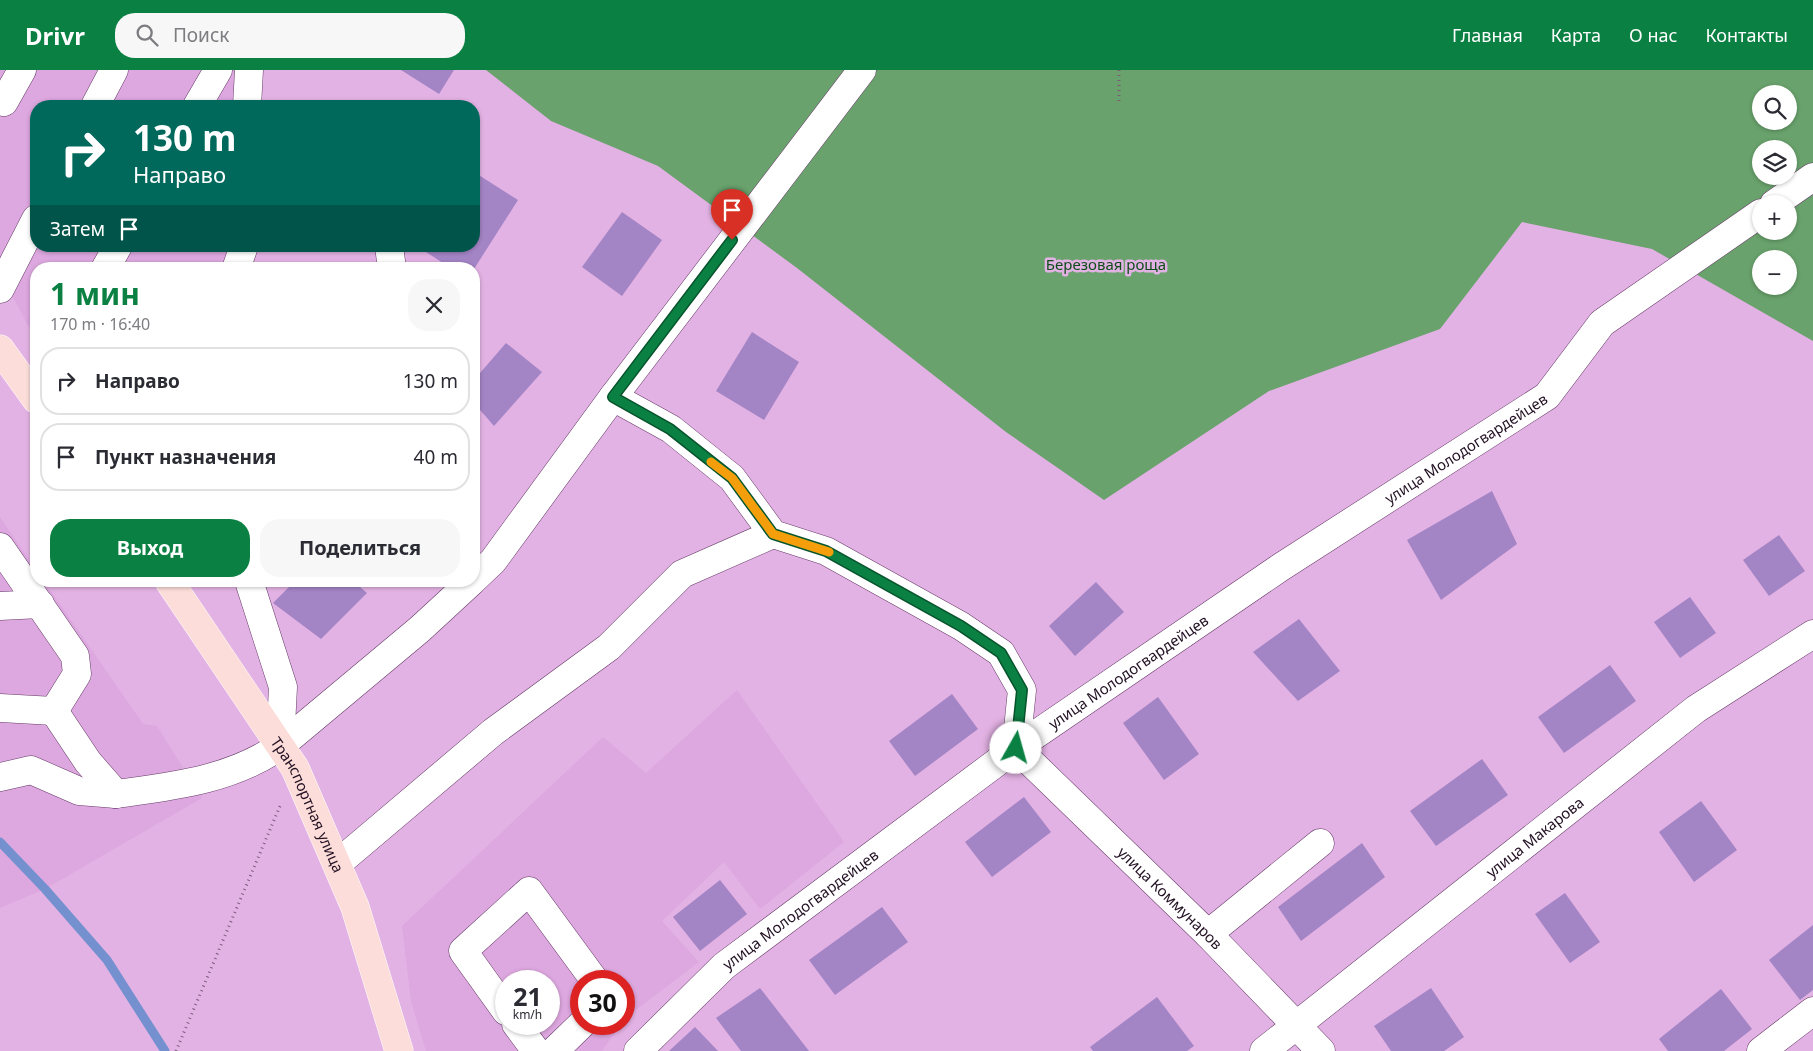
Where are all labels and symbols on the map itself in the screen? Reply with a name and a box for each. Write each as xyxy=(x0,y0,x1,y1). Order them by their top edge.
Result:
pin xyxy=(711,189,753,240)
park label: Березовая роща xyxy=(1046,254,1166,274)
street label: улица Молодогвардейцев xyxy=(1381,388,1551,508)
street label: улица Молодогвардейцев xyxy=(1044,610,1212,733)
position arrow xyxy=(989,721,1041,773)
street label: Транспортная улица xyxy=(267,733,349,876)
street label: улица Макарова xyxy=(1482,792,1587,882)
street label: улица Коммунаров xyxy=(1113,842,1227,953)
street label: улица Молодогвардейцев xyxy=(718,844,882,974)
speed limit sign: 30 xyxy=(570,970,635,1035)

